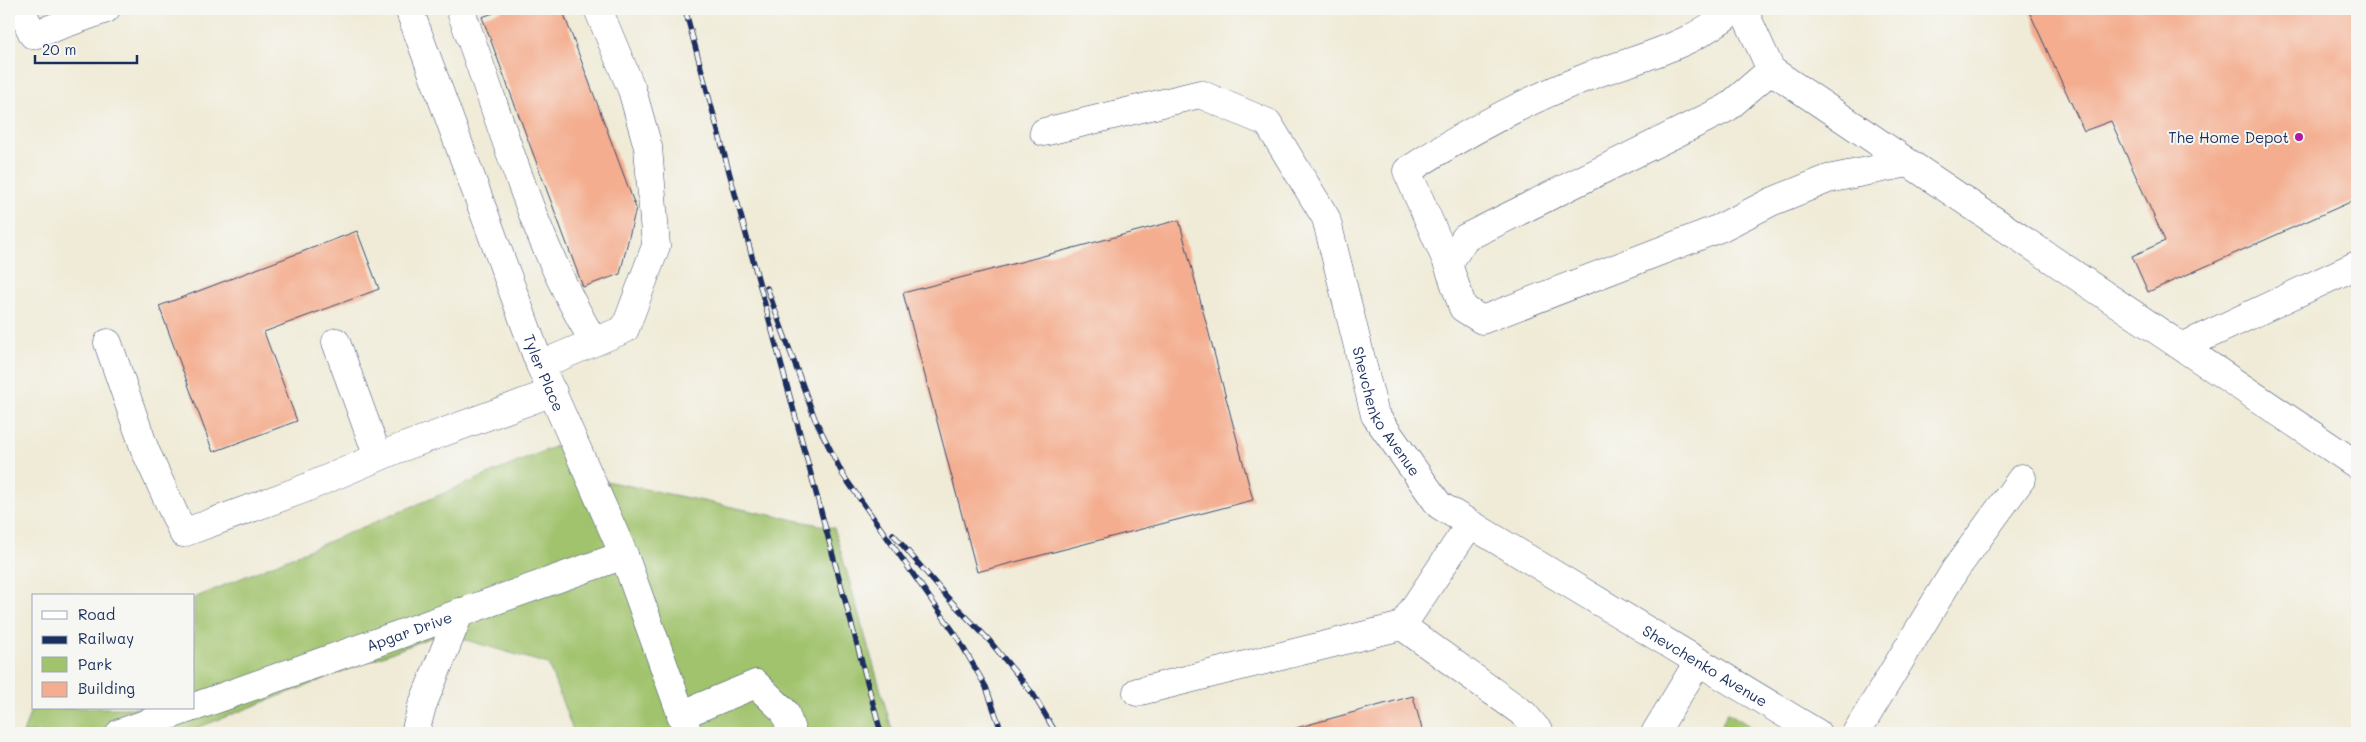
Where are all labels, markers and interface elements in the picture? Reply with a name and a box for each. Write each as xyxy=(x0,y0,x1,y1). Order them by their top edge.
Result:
scale bar xyxy=(35,32,138,64)
text: 20 m xyxy=(42,39,76,59)
place label: The Home Depot xyxy=(2168,127,2289,147)
marker: The Home Depot xyxy=(2293,131,2305,143)
street label: Tyler Place xyxy=(519,331,569,414)
street label: Shevchenko Avenue xyxy=(1348,345,1425,480)
legend xyxy=(32,594,195,710)
text: Road xyxy=(78,604,115,624)
street label: Apgar Drive xyxy=(363,607,455,655)
street label: Shevchenko Avenue xyxy=(1639,620,1771,711)
text: Railway xyxy=(78,628,134,648)
text: Park xyxy=(78,654,112,674)
text: Building xyxy=(78,678,135,698)

